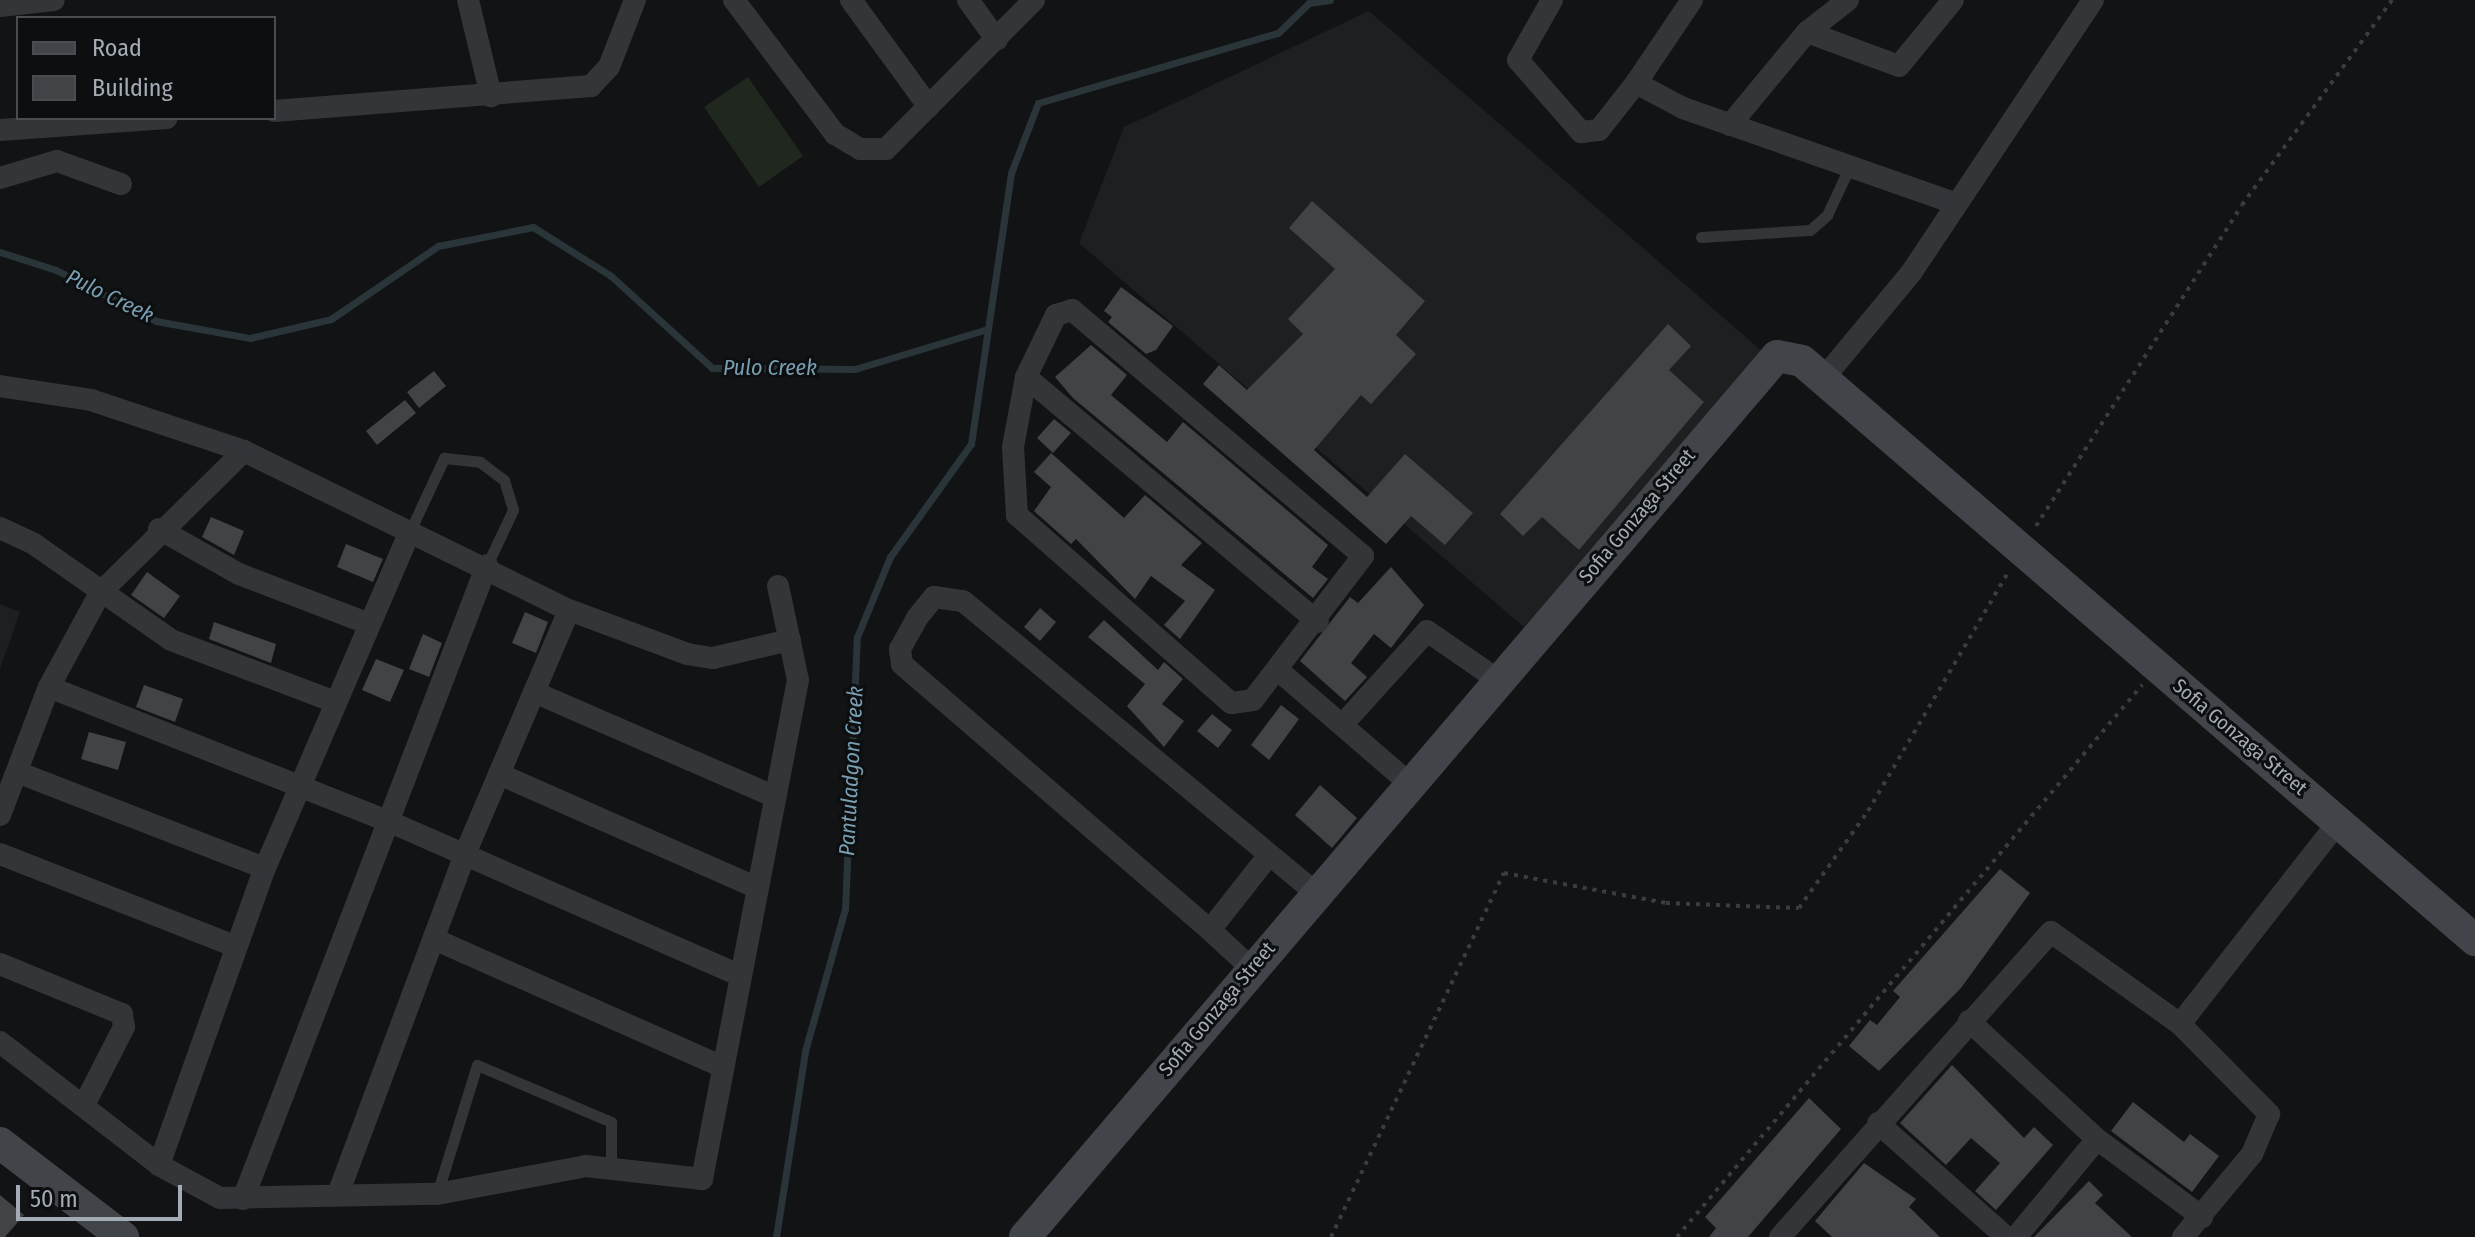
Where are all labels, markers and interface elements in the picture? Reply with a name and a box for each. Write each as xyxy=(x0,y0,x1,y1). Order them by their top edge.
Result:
legend xyxy=(16,16,276,120)
text: Road xyxy=(92,34,142,62)
text: Building xyxy=(92,74,173,102)
water label: Pulo Creek xyxy=(62,264,158,328)
water label: Pulo Creek xyxy=(723,355,817,381)
street label: Sofia Gonzaga Street xyxy=(1574,444,1700,588)
street label: Sofia Gonzaga Street xyxy=(2168,674,2312,800)
water label: Pantuladgon Creek xyxy=(833,685,869,857)
street label: Sofia Gonzaga Street xyxy=(1154,937,1280,1081)
scale bar xyxy=(20,1169,186,1219)
text: 50 m xyxy=(30,1185,78,1213)

